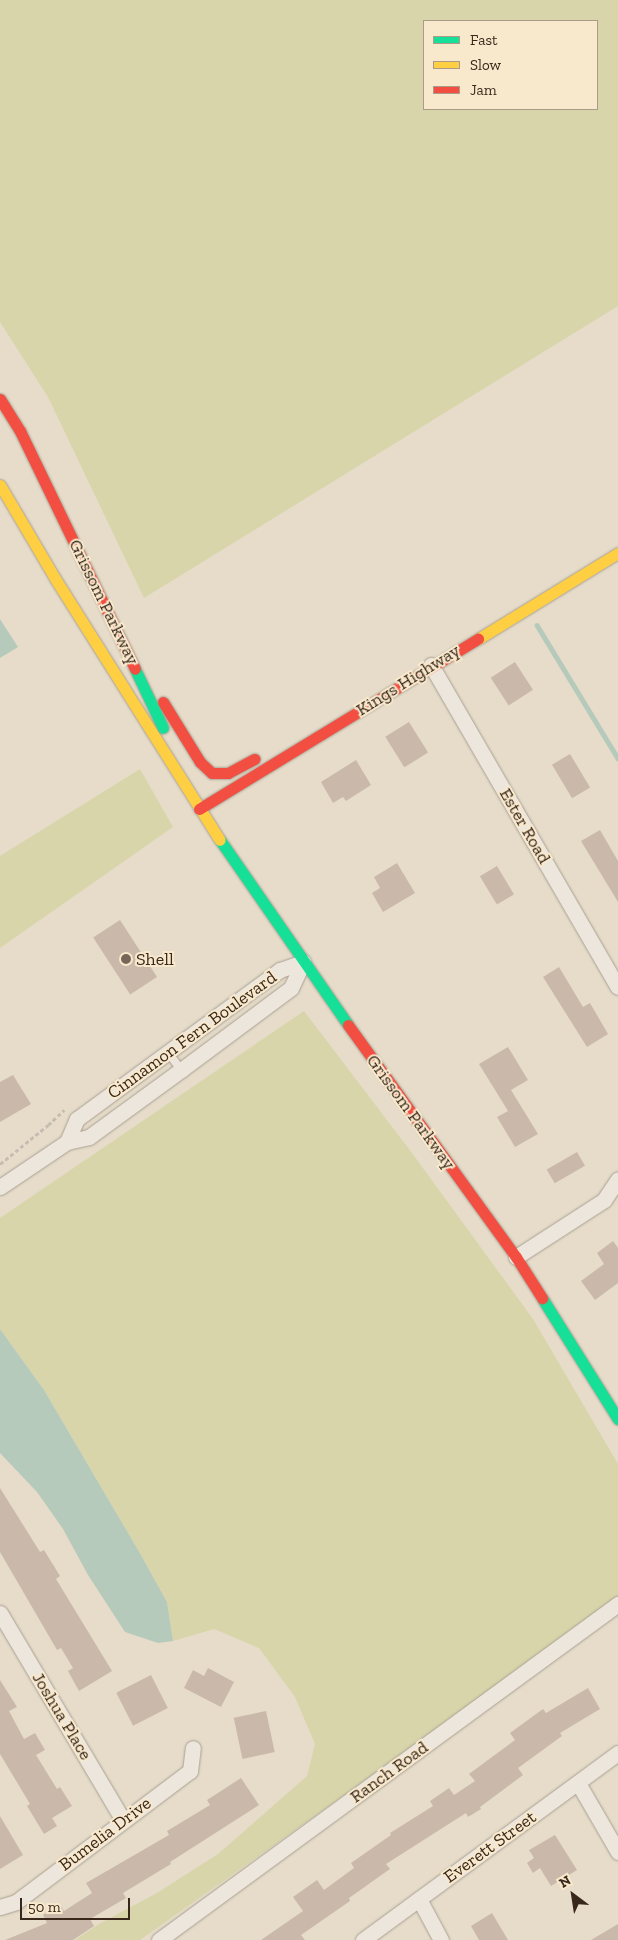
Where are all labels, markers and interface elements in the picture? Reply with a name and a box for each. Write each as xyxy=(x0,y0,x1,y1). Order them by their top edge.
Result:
legend xyxy=(423,20,598,110)
text: Fast xyxy=(470,31,498,49)
text: Slow xyxy=(470,56,501,74)
text: Jam xyxy=(470,81,497,99)
street label: Grissom Parkway xyxy=(64,536,144,668)
street label: Kings Highway xyxy=(352,640,464,720)
street label: Ester Road xyxy=(495,784,555,868)
place label: Shell xyxy=(136,948,174,970)
marker: Shell xyxy=(120,953,132,965)
street label: Cinnamon Fern Boulevard xyxy=(103,966,281,1104)
street label: Grissom Parkway xyxy=(362,1050,460,1174)
street label: Joshua Place xyxy=(27,1668,97,1764)
street label: Ranch Road xyxy=(346,1736,432,1808)
street label: Bumelia Drive xyxy=(55,1792,155,1876)
street label: Everett Street xyxy=(440,1806,540,1888)
north arrow xyxy=(548,1870,598,1920)
text: N xyxy=(556,1872,574,1892)
scale bar xyxy=(22,1888,132,1920)
text: 50 m xyxy=(28,1898,61,1916)

